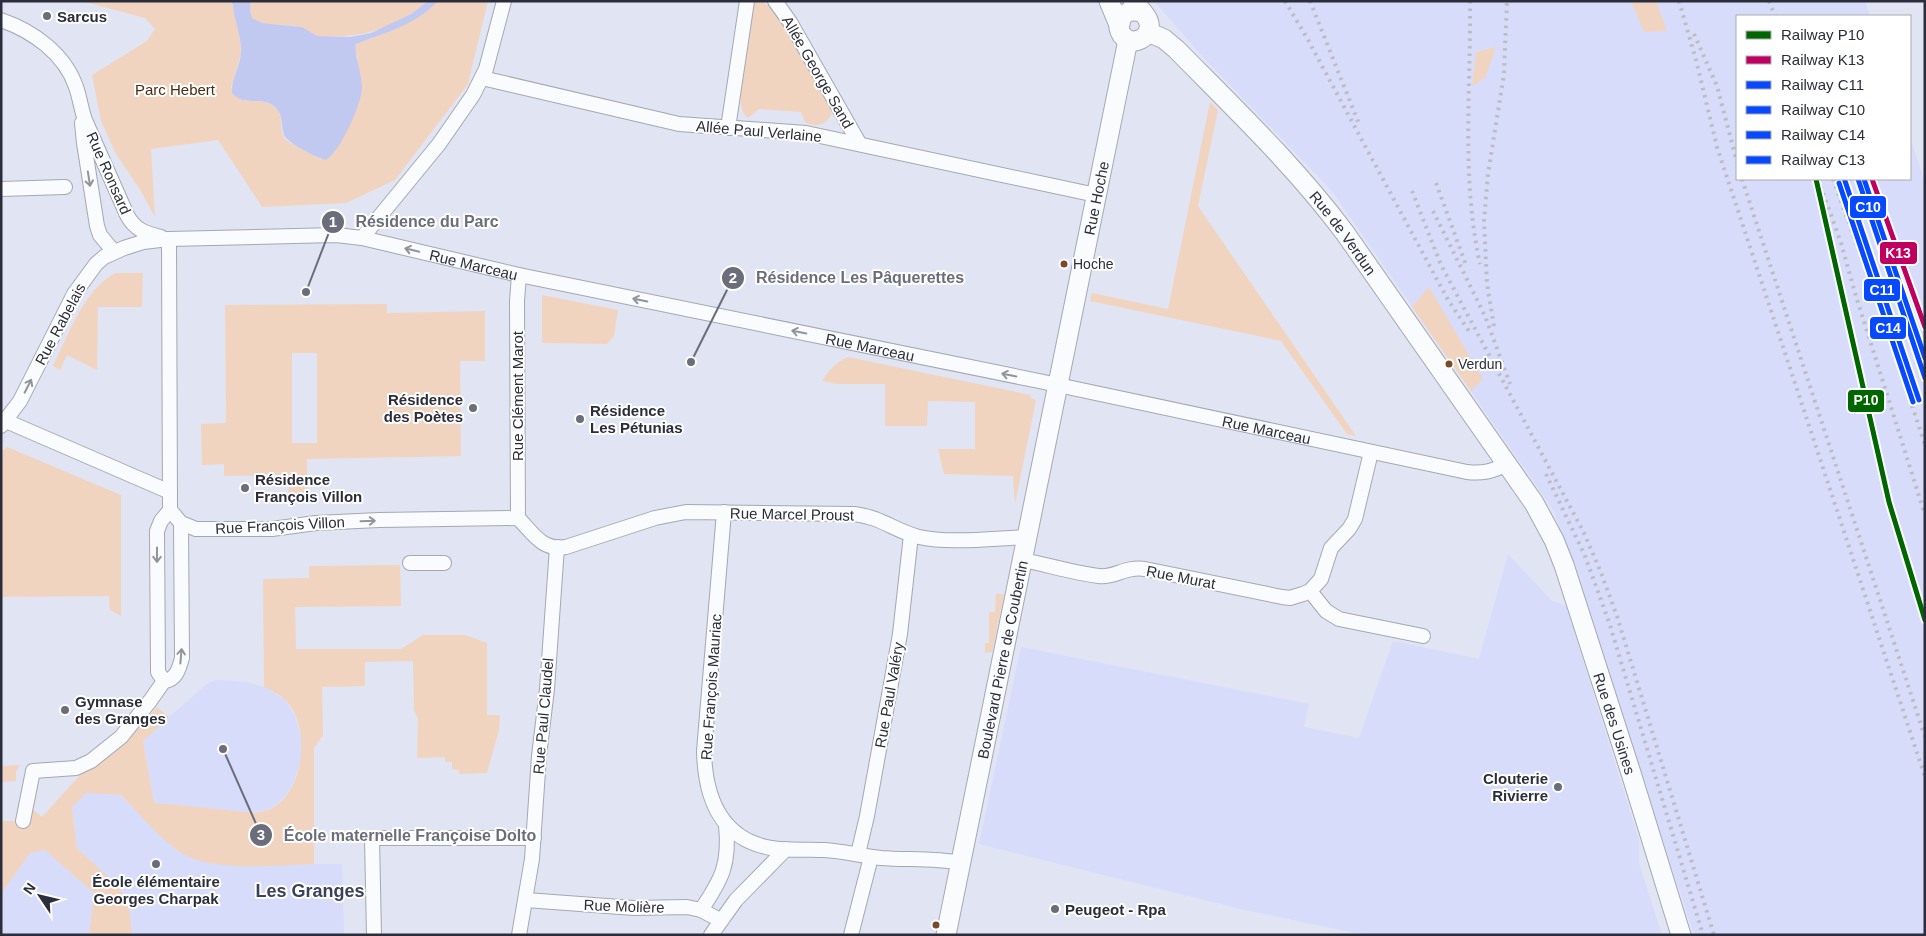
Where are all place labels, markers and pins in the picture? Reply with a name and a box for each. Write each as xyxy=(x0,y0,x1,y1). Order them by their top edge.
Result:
place label: Sarcus xyxy=(57,8,107,25)
marker: Sarcus xyxy=(41,10,53,22)
callout: Résidence du Parc xyxy=(321,206,509,237)
place label: Hoche xyxy=(1073,256,1114,272)
marker: Hoche xyxy=(1059,259,1069,269)
callout: Résidence Les Pâquerettes xyxy=(721,262,974,293)
place label: Verdun xyxy=(1458,356,1502,372)
marker: Verdun xyxy=(1444,359,1454,369)
place label: Résidence des Poètes xyxy=(384,391,463,425)
marker: Résidence des Poètes xyxy=(467,402,479,414)
place label: Résidence Les Pétunias xyxy=(590,402,683,436)
marker: Résidence Les Pétunias xyxy=(574,413,586,425)
place label: Résidence François Villon xyxy=(255,471,362,505)
marker: Résidence François Villon xyxy=(239,482,251,494)
place label: Gymnase des Granges xyxy=(75,693,166,727)
marker: Gymnase des Granges xyxy=(59,704,71,716)
place label: Clouterie Rivierre xyxy=(1483,770,1548,804)
marker: Clouterie Rivierre xyxy=(1552,781,1564,793)
callout: École maternelle Françoise Dolto xyxy=(249,820,546,851)
marker: École élémentaire Georges Charpak xyxy=(150,858,162,870)
place label: École élémentaire Georges Charpak xyxy=(92,873,220,907)
place label: Peugeot - Rpa xyxy=(1065,901,1166,918)
marker: Peugeot - Rpa xyxy=(1049,903,1061,915)
unlabelled marker xyxy=(931,920,941,930)

